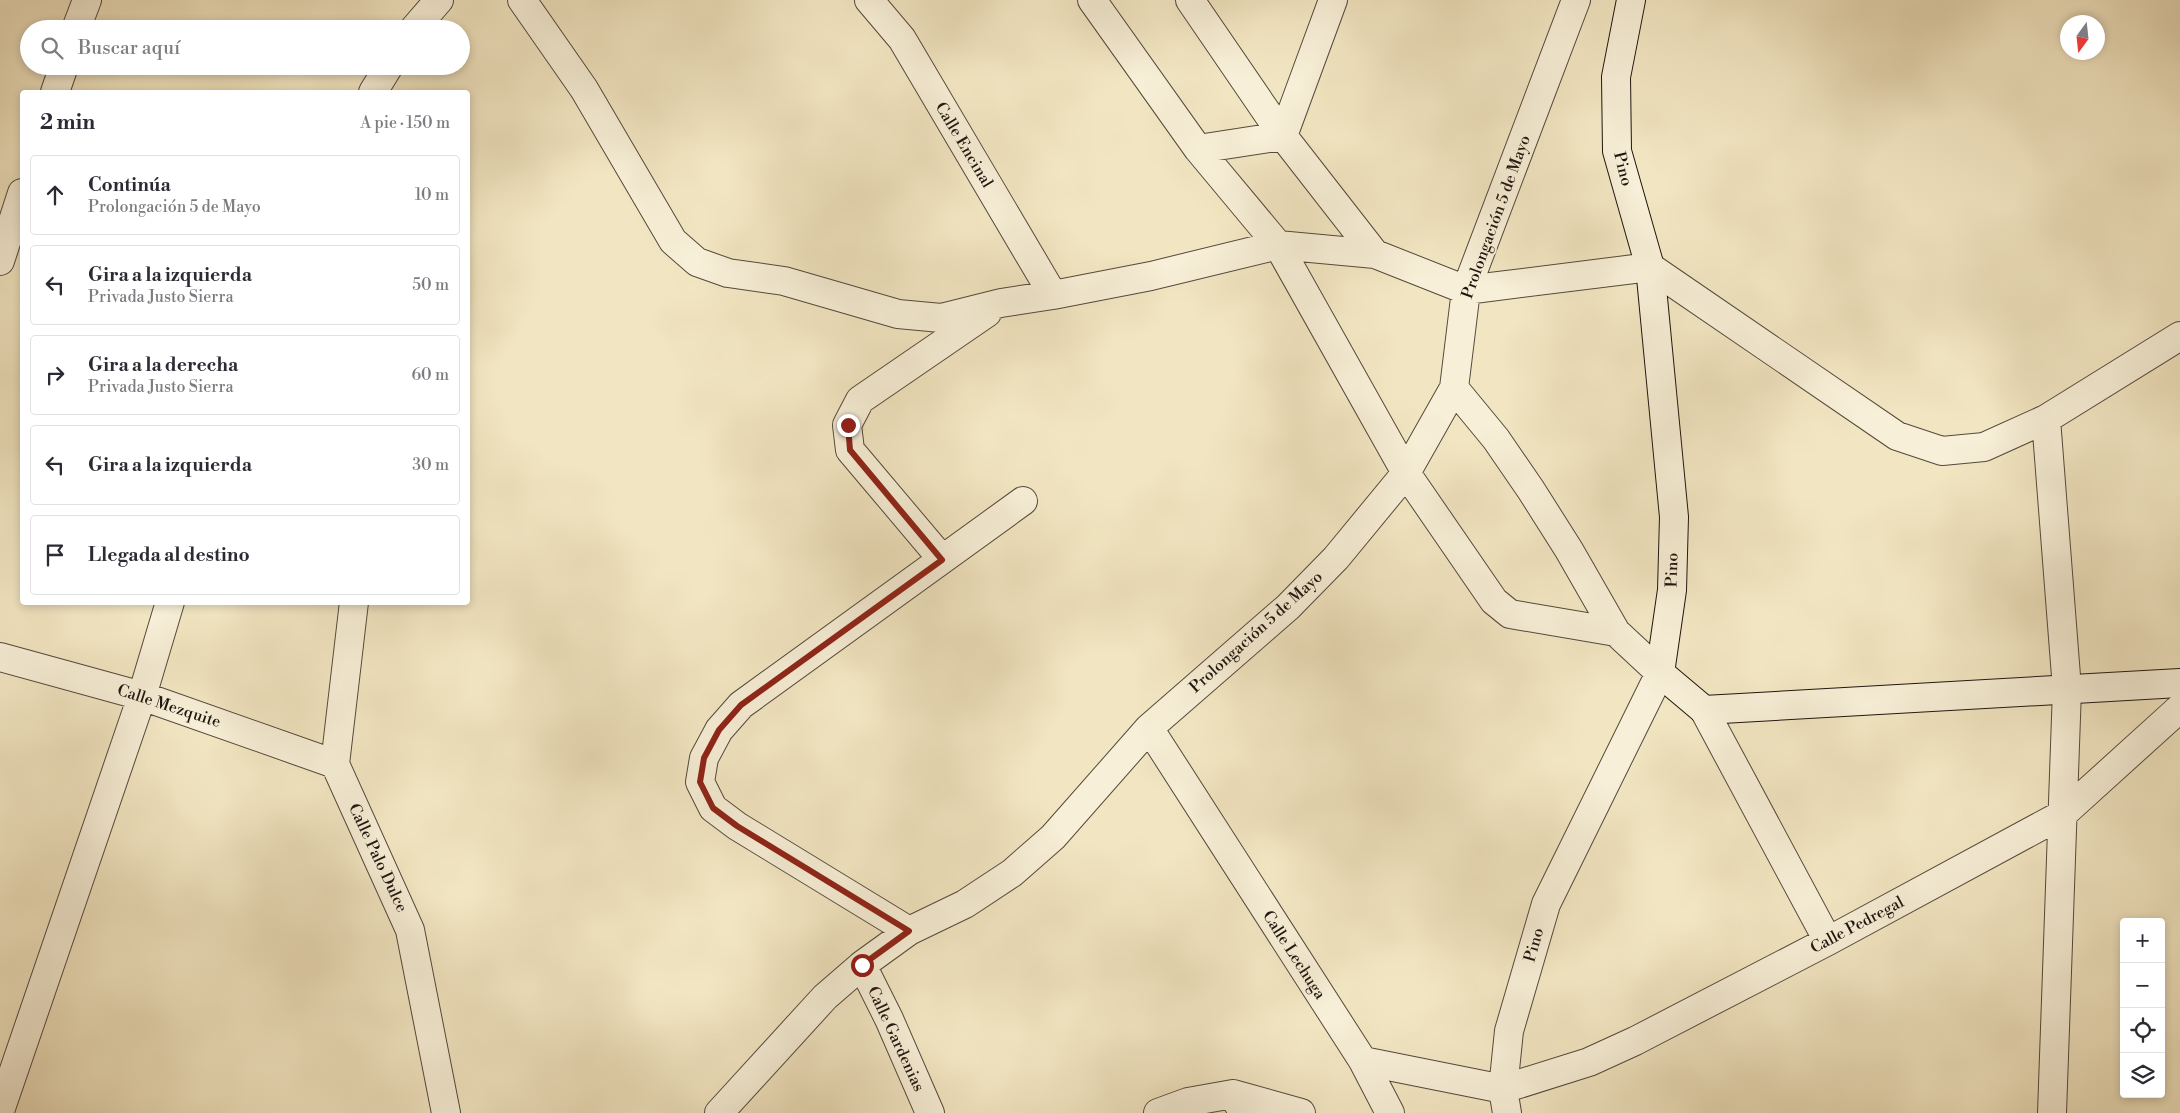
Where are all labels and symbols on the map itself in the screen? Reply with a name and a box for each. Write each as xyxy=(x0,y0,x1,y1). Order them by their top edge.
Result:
north arrow xyxy=(2060,15,2105,60)
street label: Calle Encinal xyxy=(931,99,997,192)
street label: Prolongación 5 de Mayo xyxy=(1457,132,1535,302)
street label: Pino xyxy=(1609,150,1637,188)
route end xyxy=(837,414,860,437)
street label: Pino xyxy=(1661,552,1683,588)
street label: Prolongación 5 de Mayo xyxy=(1185,567,1327,697)
street label: Calle Mezquite xyxy=(115,680,223,732)
street label: Calle Palo Dulce xyxy=(344,800,412,916)
street label: Calle Pedregal xyxy=(1807,892,1907,958)
street label: Calle Lechuga xyxy=(1258,907,1331,1004)
street label: Pino xyxy=(1520,926,1548,964)
route start xyxy=(851,954,874,977)
street label: Calle Gardenias xyxy=(863,983,929,1095)

